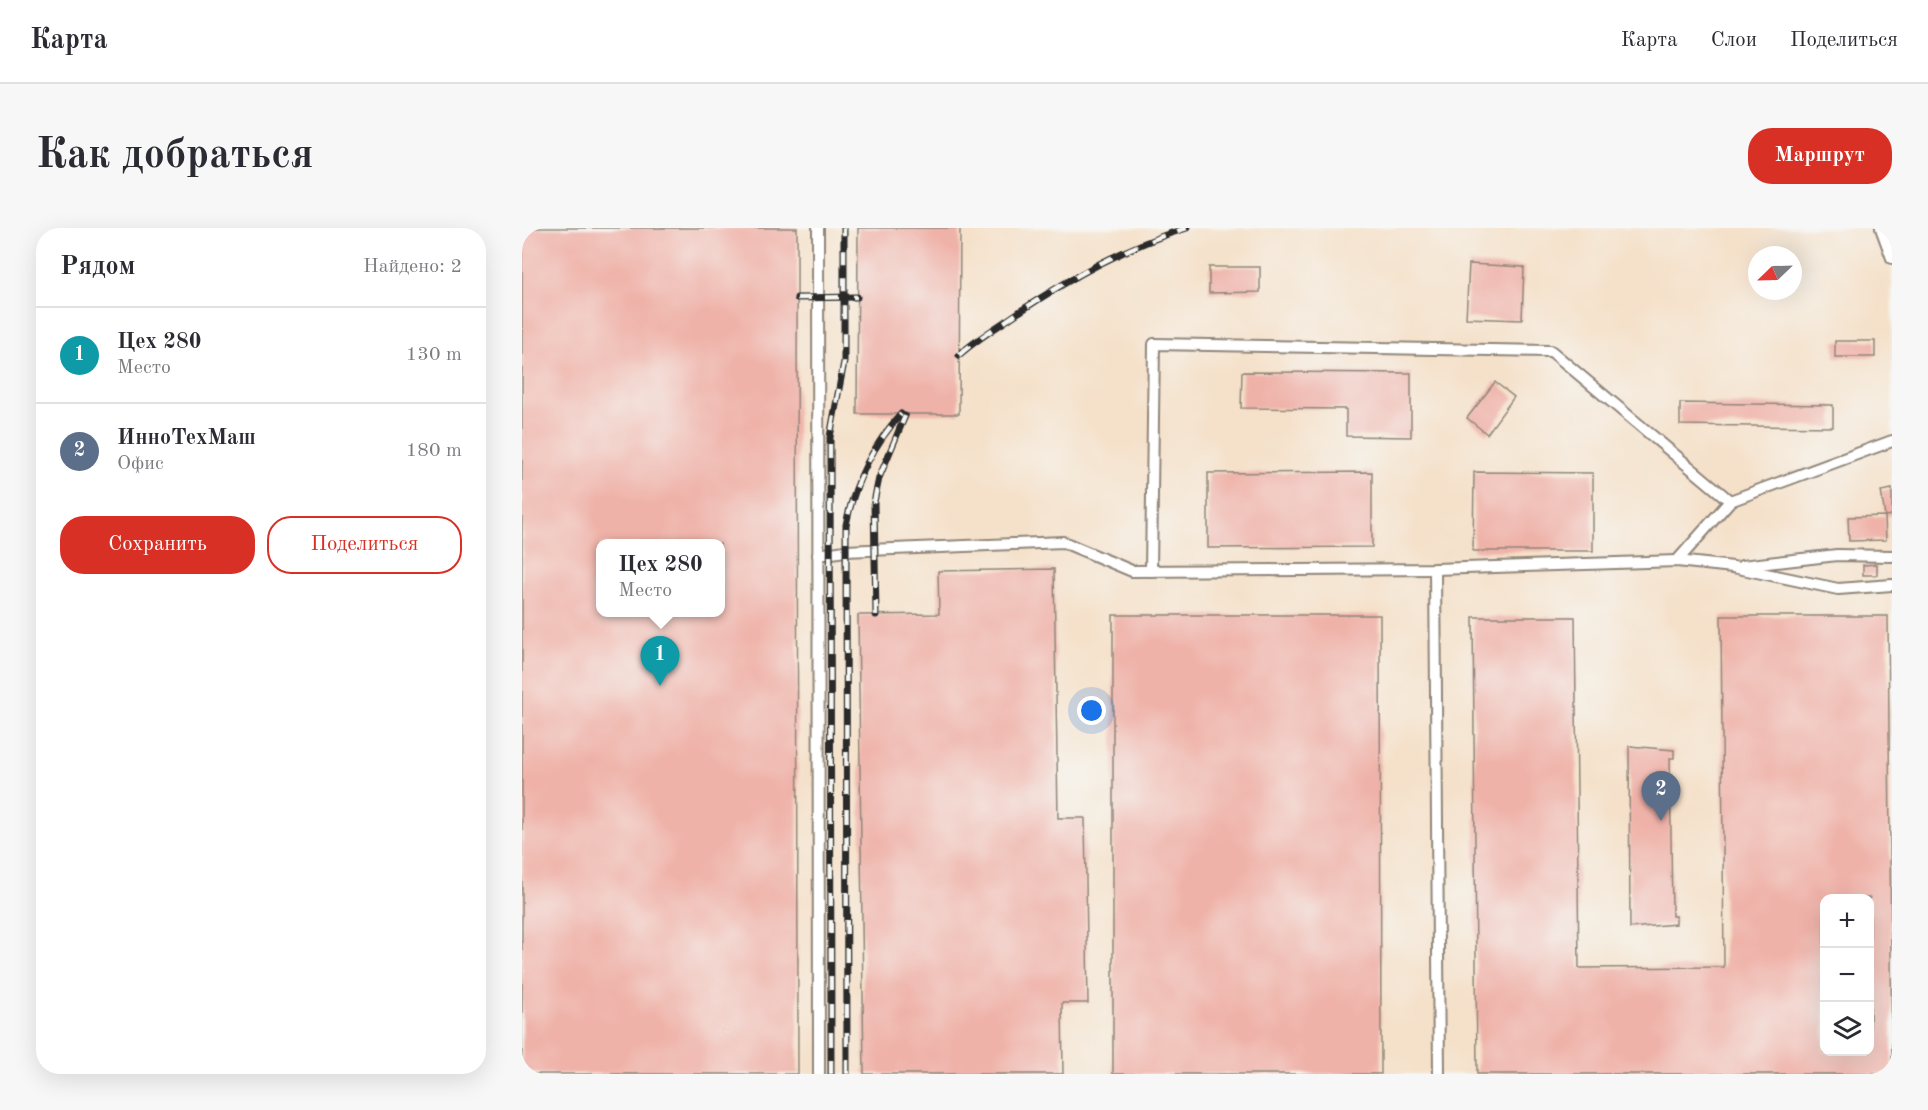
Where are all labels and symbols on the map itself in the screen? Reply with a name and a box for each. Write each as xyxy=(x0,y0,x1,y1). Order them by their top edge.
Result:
north arrow xyxy=(1748,246,1802,300)
pin: 1 xyxy=(640,636,680,686)
your location xyxy=(1077,696,1106,725)
pin: 2 xyxy=(1642,772,1680,821)

